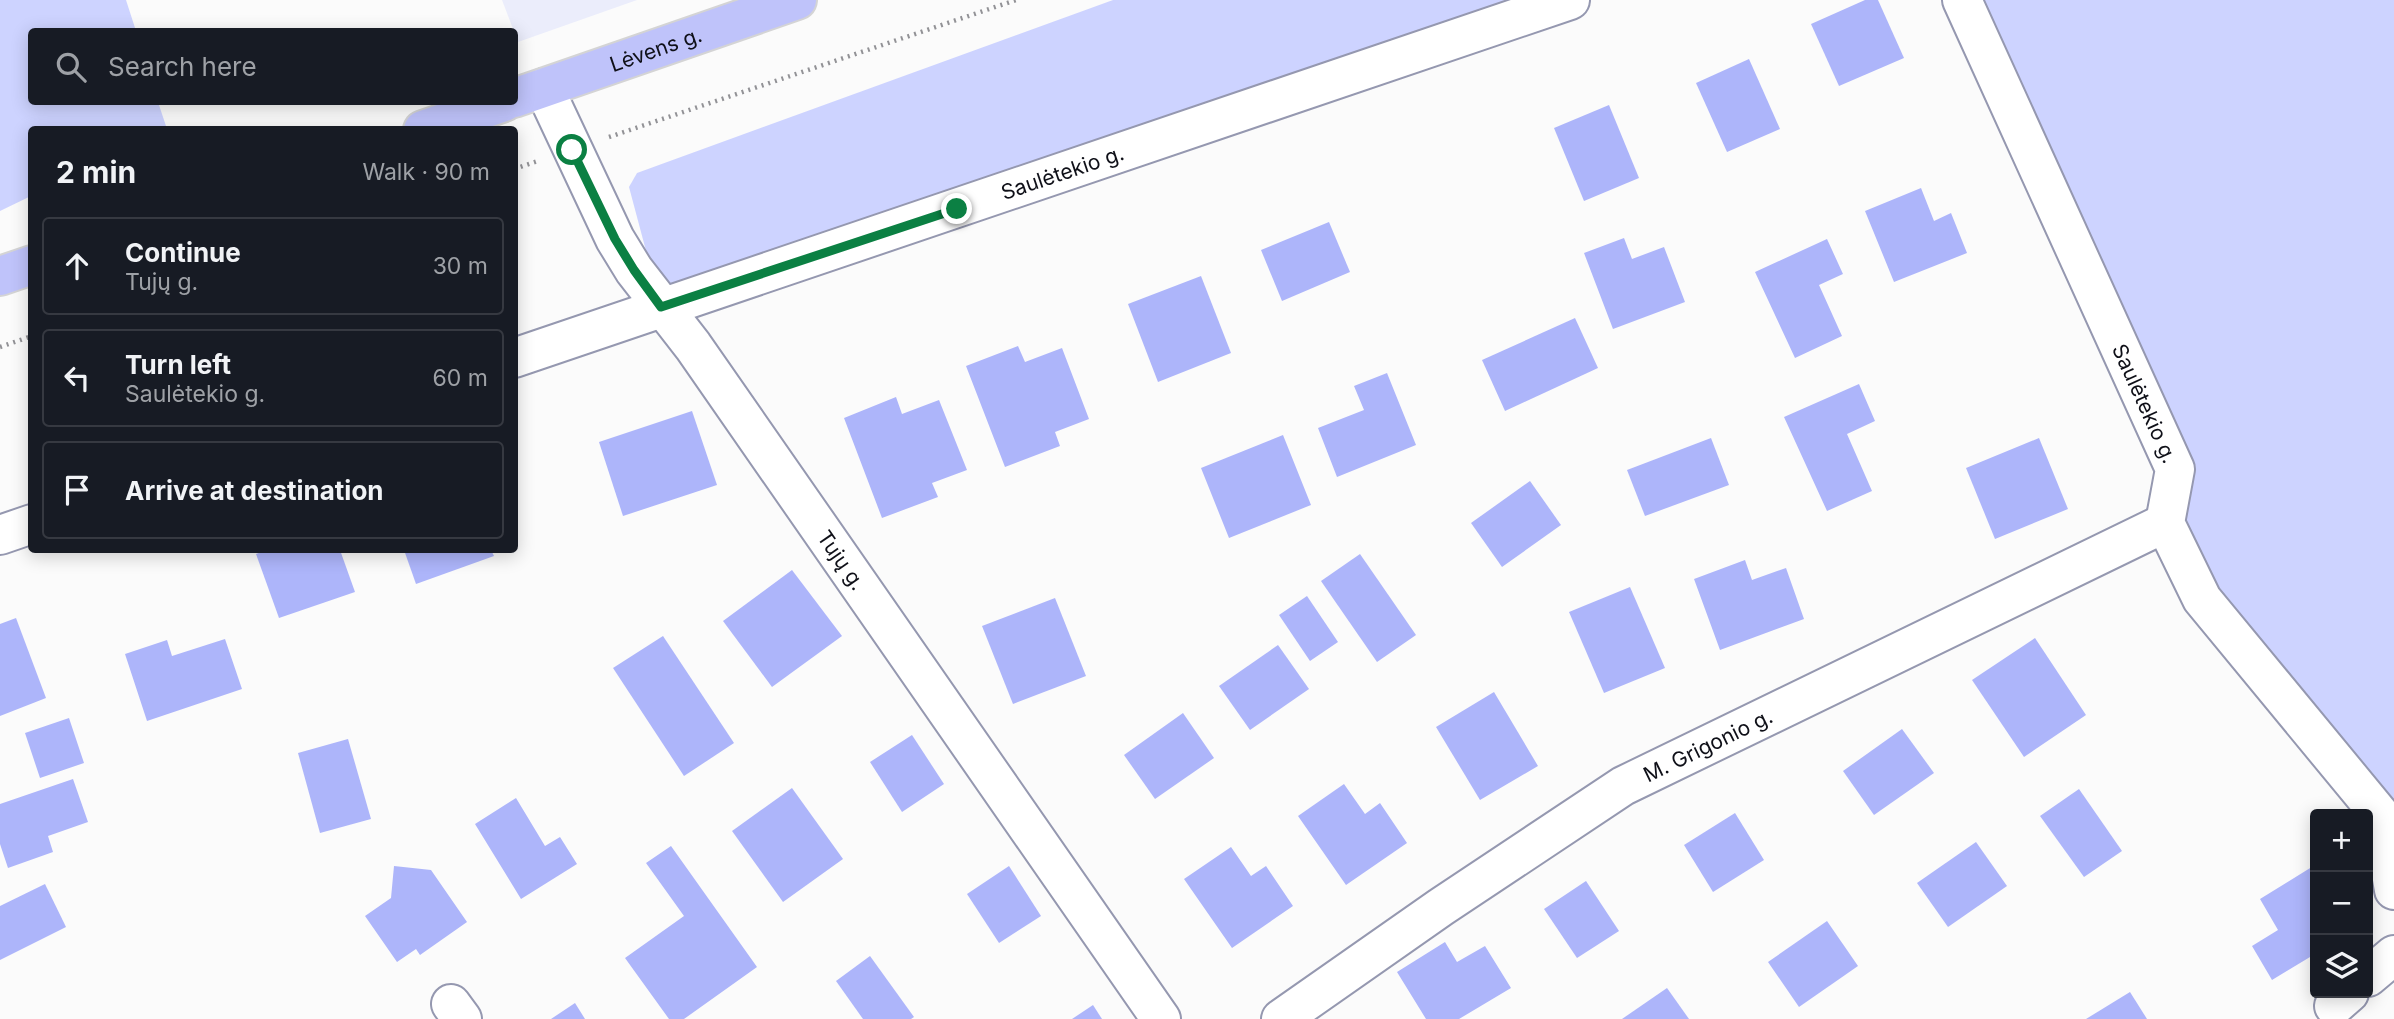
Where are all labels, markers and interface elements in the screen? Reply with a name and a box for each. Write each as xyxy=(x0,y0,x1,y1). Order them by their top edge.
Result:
street label: Lėvens g. xyxy=(606,21,705,76)
search box xyxy=(28,28,518,105)
icon: search xyxy=(52,48,90,86)
text: Search here xyxy=(108,51,257,82)
route start xyxy=(556,134,587,165)
street label: Saulėtekio g. xyxy=(998,140,1127,204)
text: 2 min xyxy=(56,154,136,190)
text: Walk · 90 m xyxy=(362,158,490,186)
route end xyxy=(941,193,972,224)
text: Continue xyxy=(125,237,241,268)
icon: ahead xyxy=(58,247,96,285)
text: 30 m xyxy=(433,252,488,280)
text: Tujų g. xyxy=(125,268,198,296)
street label: Saulėtekio g. xyxy=(2107,340,2183,467)
text: Turn left xyxy=(125,349,231,380)
icon: left xyxy=(58,359,96,397)
text: 60 m xyxy=(433,364,488,392)
text: Saulėtekio g. xyxy=(125,380,265,408)
icon: arrive xyxy=(58,471,96,509)
text: Arrive at destination xyxy=(125,475,384,506)
street label: Tujų g. xyxy=(812,525,871,594)
street label: M. Grigonio g. xyxy=(1639,703,1776,787)
map controls xyxy=(2310,809,2373,998)
button: + xyxy=(2310,809,2373,872)
button: − xyxy=(2310,872,2373,935)
button: layers xyxy=(2310,935,2373,998)

